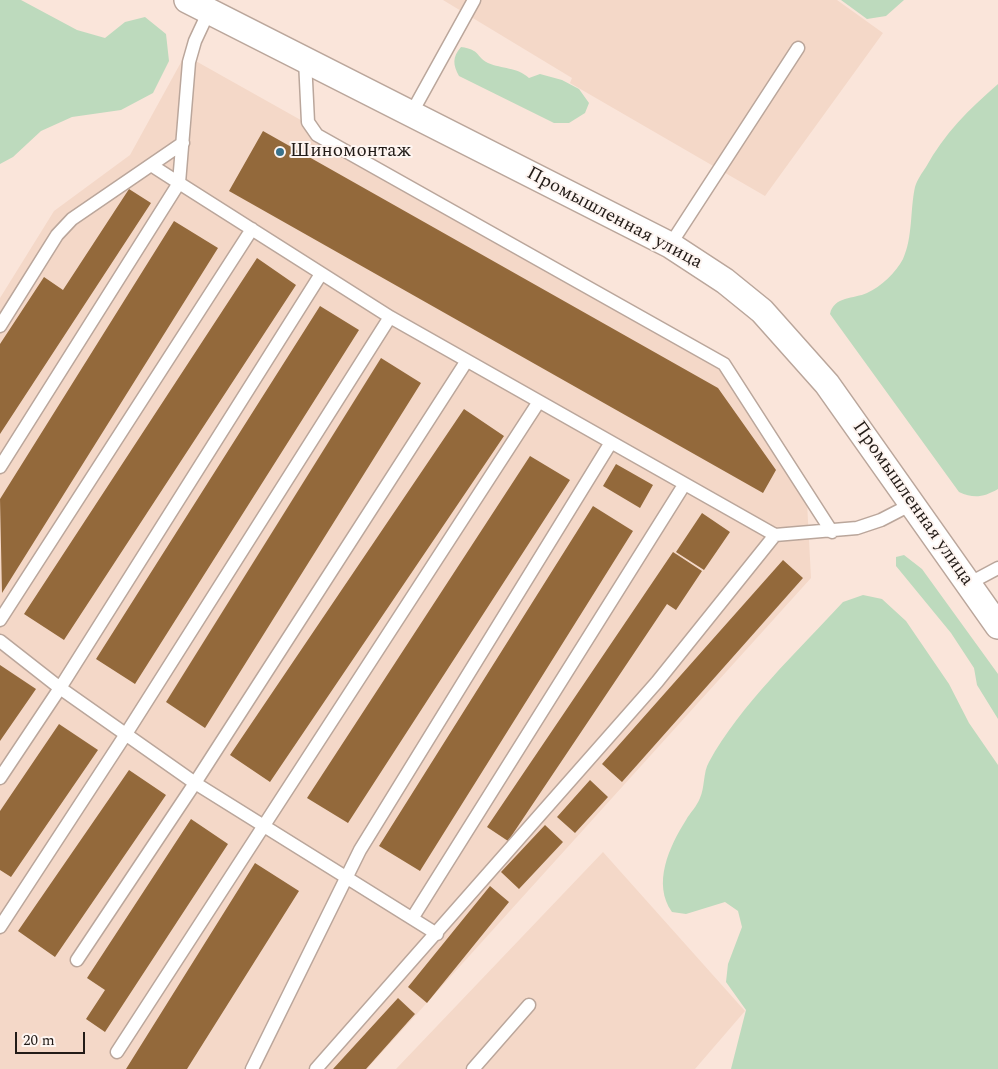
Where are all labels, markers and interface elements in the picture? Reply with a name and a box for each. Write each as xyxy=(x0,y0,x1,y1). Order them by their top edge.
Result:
place label: Шиномонтаж xyxy=(290,141,411,163)
marker: Шиномонтаж xyxy=(274,146,286,158)
street label: Промышленная улица xyxy=(522,163,706,275)
street label: Промышленная улица xyxy=(846,417,978,591)
scale bar xyxy=(18,1022,88,1054)
text: 20 m xyxy=(23,1029,55,1052)

